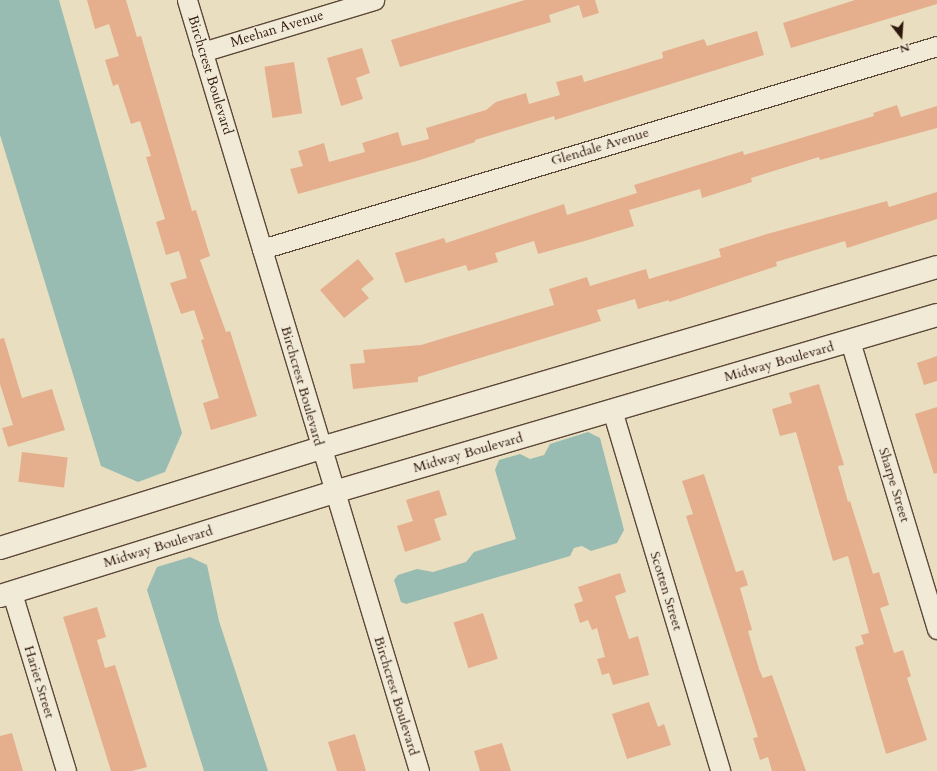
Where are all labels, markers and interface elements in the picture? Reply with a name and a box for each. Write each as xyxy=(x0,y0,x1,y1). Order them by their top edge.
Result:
street label: Meehan Avenue xyxy=(228,7,326,51)
street label: Birchcrest Boulevard xyxy=(184,13,236,137)
north arrow xyxy=(881,16,921,56)
text: N xyxy=(898,39,911,57)
street label: Glendale Avenue xyxy=(549,124,651,170)
street label: Birchcrest Boulevard xyxy=(277,324,327,448)
street label: Midway Boulevard xyxy=(722,338,836,386)
street label: Midway Boulevard xyxy=(411,429,525,477)
street label: Sharpe Street xyxy=(875,446,913,524)
street label: Midway Boulevard xyxy=(101,522,215,572)
street label: Scotten Street xyxy=(646,550,686,632)
street label: Birchcrest Boulevard xyxy=(370,634,422,758)
street label: Hariet Street xyxy=(20,644,58,720)

